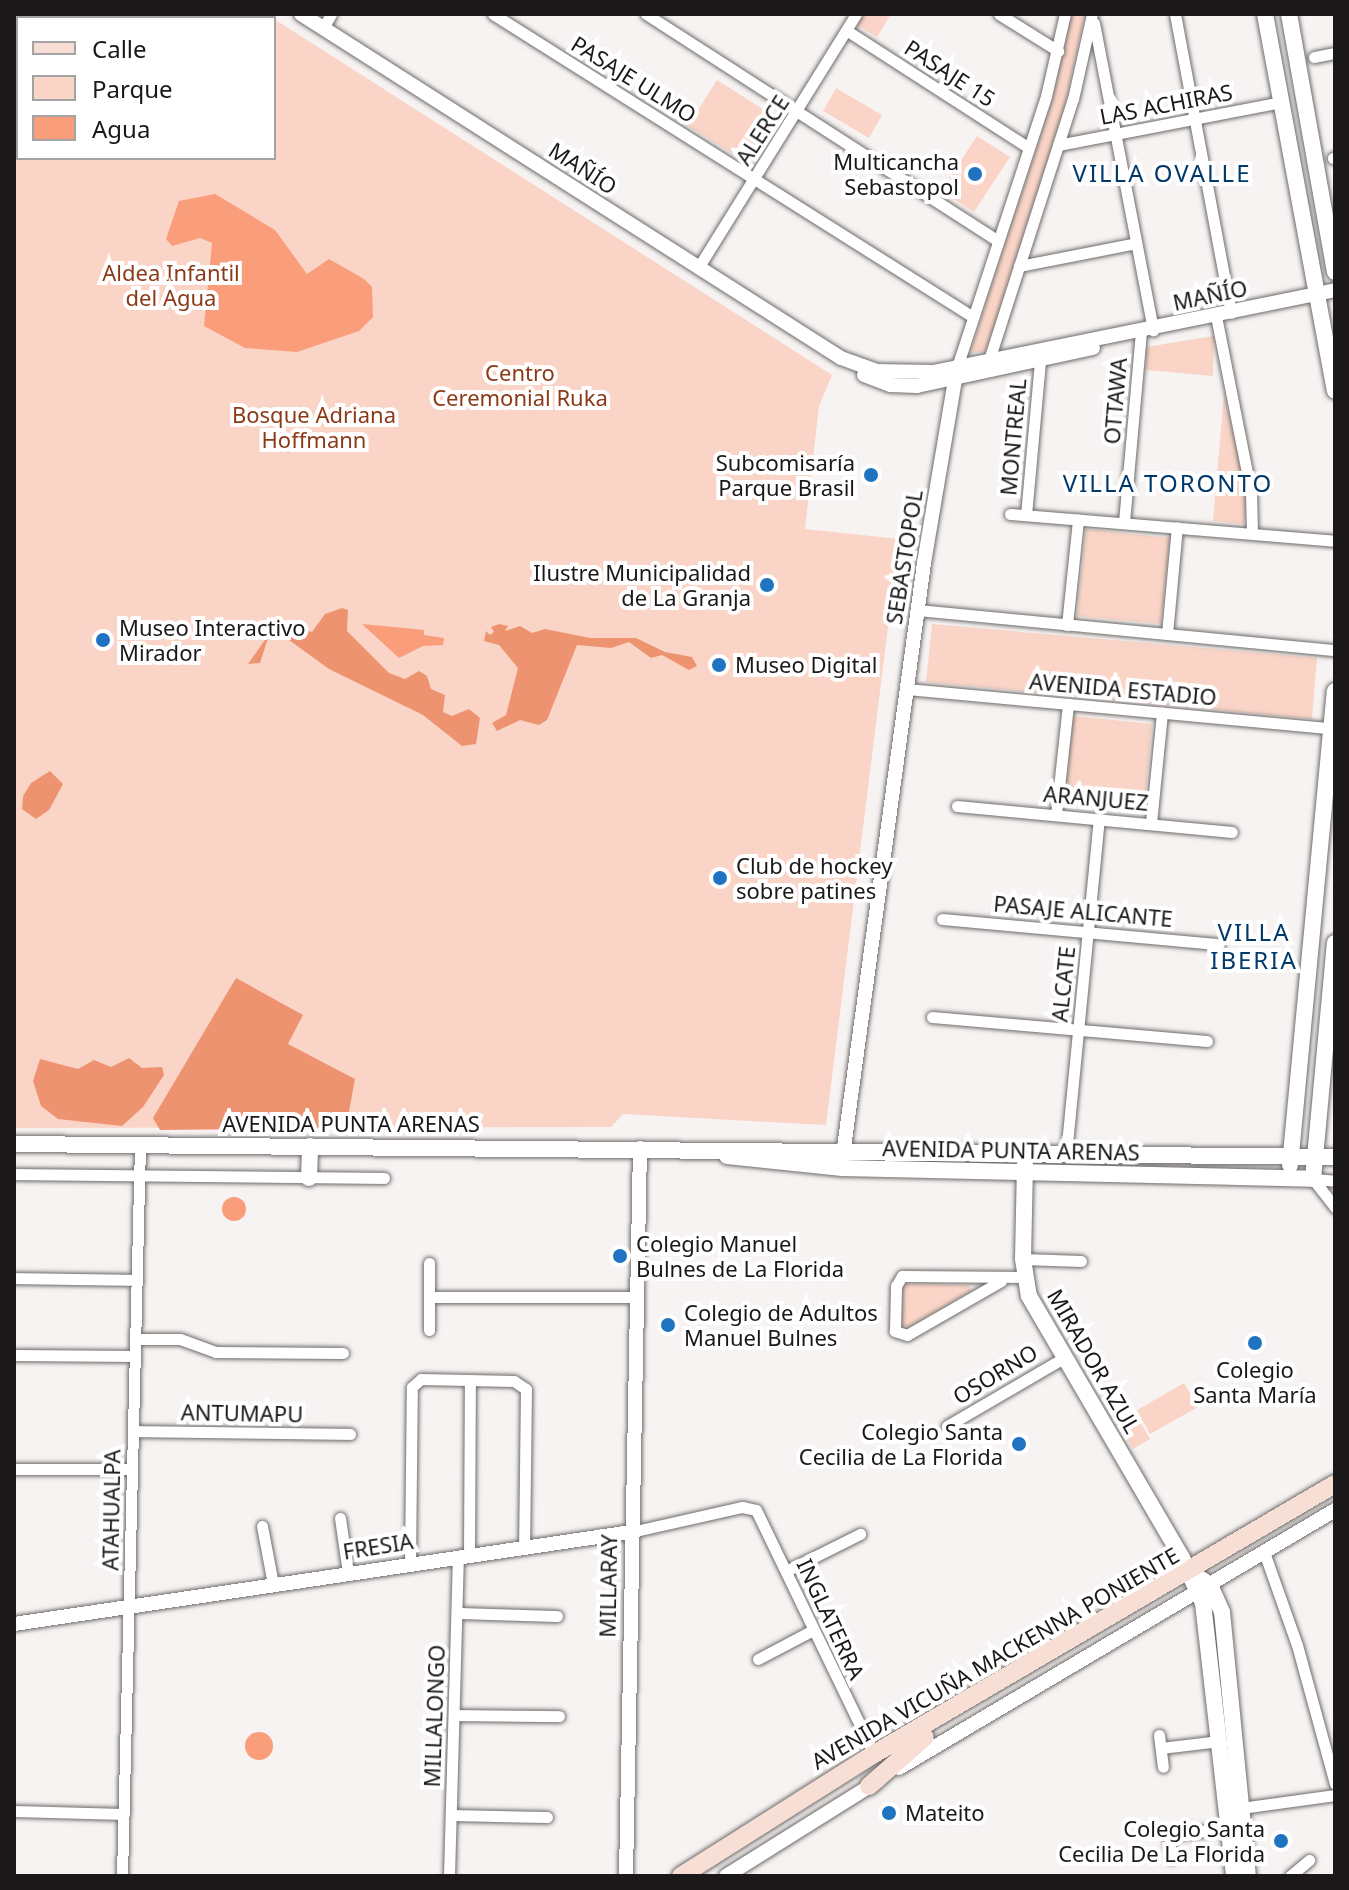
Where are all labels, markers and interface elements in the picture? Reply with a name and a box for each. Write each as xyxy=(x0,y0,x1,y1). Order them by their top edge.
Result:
legend xyxy=(16,16,276,160)
street label: PASAJE ULMO xyxy=(567,30,701,128)
text: Calle xyxy=(92,32,147,65)
street label: PASAJE 15 xyxy=(900,34,1000,112)
text: Parque xyxy=(92,72,173,105)
street label: LAS ACHIRAS xyxy=(1097,78,1235,130)
street label: ALERCE xyxy=(730,90,794,170)
text: Agua xyxy=(92,112,150,145)
street label: MAÑÍO xyxy=(544,136,622,200)
place label: Multicancha Sebastopol xyxy=(833,148,959,200)
district label: VILLA OVALLE xyxy=(1072,159,1252,187)
marker: Multicancha Sebastopol xyxy=(966,165,984,183)
park label: Aldea Infantil del Agua xyxy=(102,259,240,310)
street label: MAÑÍO xyxy=(1170,274,1250,316)
street label: OTTAWA xyxy=(1098,357,1132,445)
park label: Centro Ceremonial Ruka xyxy=(432,359,608,410)
street label: MONTREAL xyxy=(995,377,1031,497)
park label: Bosque Adriana Hoffmann xyxy=(232,401,396,452)
place label: Subcomisaría Parque Brasil xyxy=(716,449,855,500)
marker: Subcomisaría Parque Brasil xyxy=(862,466,880,484)
district label: VILLA TORONTO xyxy=(1063,469,1273,497)
street label: SEBASTOPOL xyxy=(880,488,928,626)
place label: Ilustre Municipalidad de La Granja xyxy=(533,559,751,610)
marker: Ilustre Municipalidad de La Granja xyxy=(758,576,776,594)
place label: Museo Interactivo Mirador xyxy=(119,614,306,666)
marker: Museo Interactivo Mirador xyxy=(94,631,112,649)
place label: Museo Digital xyxy=(735,652,877,678)
marker: Museo Digital xyxy=(710,656,728,674)
street label: AVENIDA ESTADIO xyxy=(1028,668,1218,710)
street label: ARANJUEZ xyxy=(1042,780,1150,816)
place label: Club de hockey sobre patines xyxy=(736,852,892,904)
marker: Club de hockey sobre patines xyxy=(711,869,729,887)
street label: PASAJE ALICANTE xyxy=(992,890,1174,932)
district label: VILLA IBERIA xyxy=(1210,918,1298,974)
street label: ALCATE xyxy=(1046,945,1080,1023)
street label: AVENIDA PUNTA ARENAS xyxy=(222,1111,480,1137)
street label: AVENIDA PUNTA ARENAS xyxy=(882,1135,1140,1165)
place label: Colegio Manuel Bulnes de La Florida xyxy=(636,1230,844,1282)
marker: Colegio Manuel Bulnes de La Florida xyxy=(611,1247,629,1265)
street label: MIRADOR AZUL xyxy=(1042,1284,1146,1438)
place label: Colegio de Adultos Manuel Bulnes xyxy=(684,1299,878,1350)
marker: Colegio de Adultos Manuel Bulnes xyxy=(659,1316,677,1334)
marker: Colegio Santa María xyxy=(1246,1334,1264,1352)
street label: OSORNO xyxy=(948,1338,1042,1410)
place label: Colegio Santa María xyxy=(1193,1356,1317,1408)
street label: ANTUMAPU xyxy=(181,1399,303,1427)
place label: Colegio Santa Cecilia de La Florida xyxy=(799,1418,1003,1470)
marker: Colegio Santa Cecilia de La Florida xyxy=(1010,1435,1028,1453)
street label: ATAHUALPA xyxy=(97,1449,125,1571)
street label: FRESIA xyxy=(341,1527,415,1565)
street label: MILLARAY xyxy=(594,1534,622,1638)
street label: AVENIDA VICUÑA MACKENNA PONIENTE xyxy=(807,1542,1183,1774)
street label: INGLATERRA xyxy=(792,1554,870,1684)
street label: MILLALONGO xyxy=(418,1644,450,1788)
place label: Mateito xyxy=(905,1800,985,1826)
marker: Mateito xyxy=(880,1804,898,1822)
place label: Colegio Santa Cecilia De La Florida xyxy=(1058,1815,1265,1866)
marker: Colegio Santa Cecilia De La Florida xyxy=(1272,1832,1290,1850)

